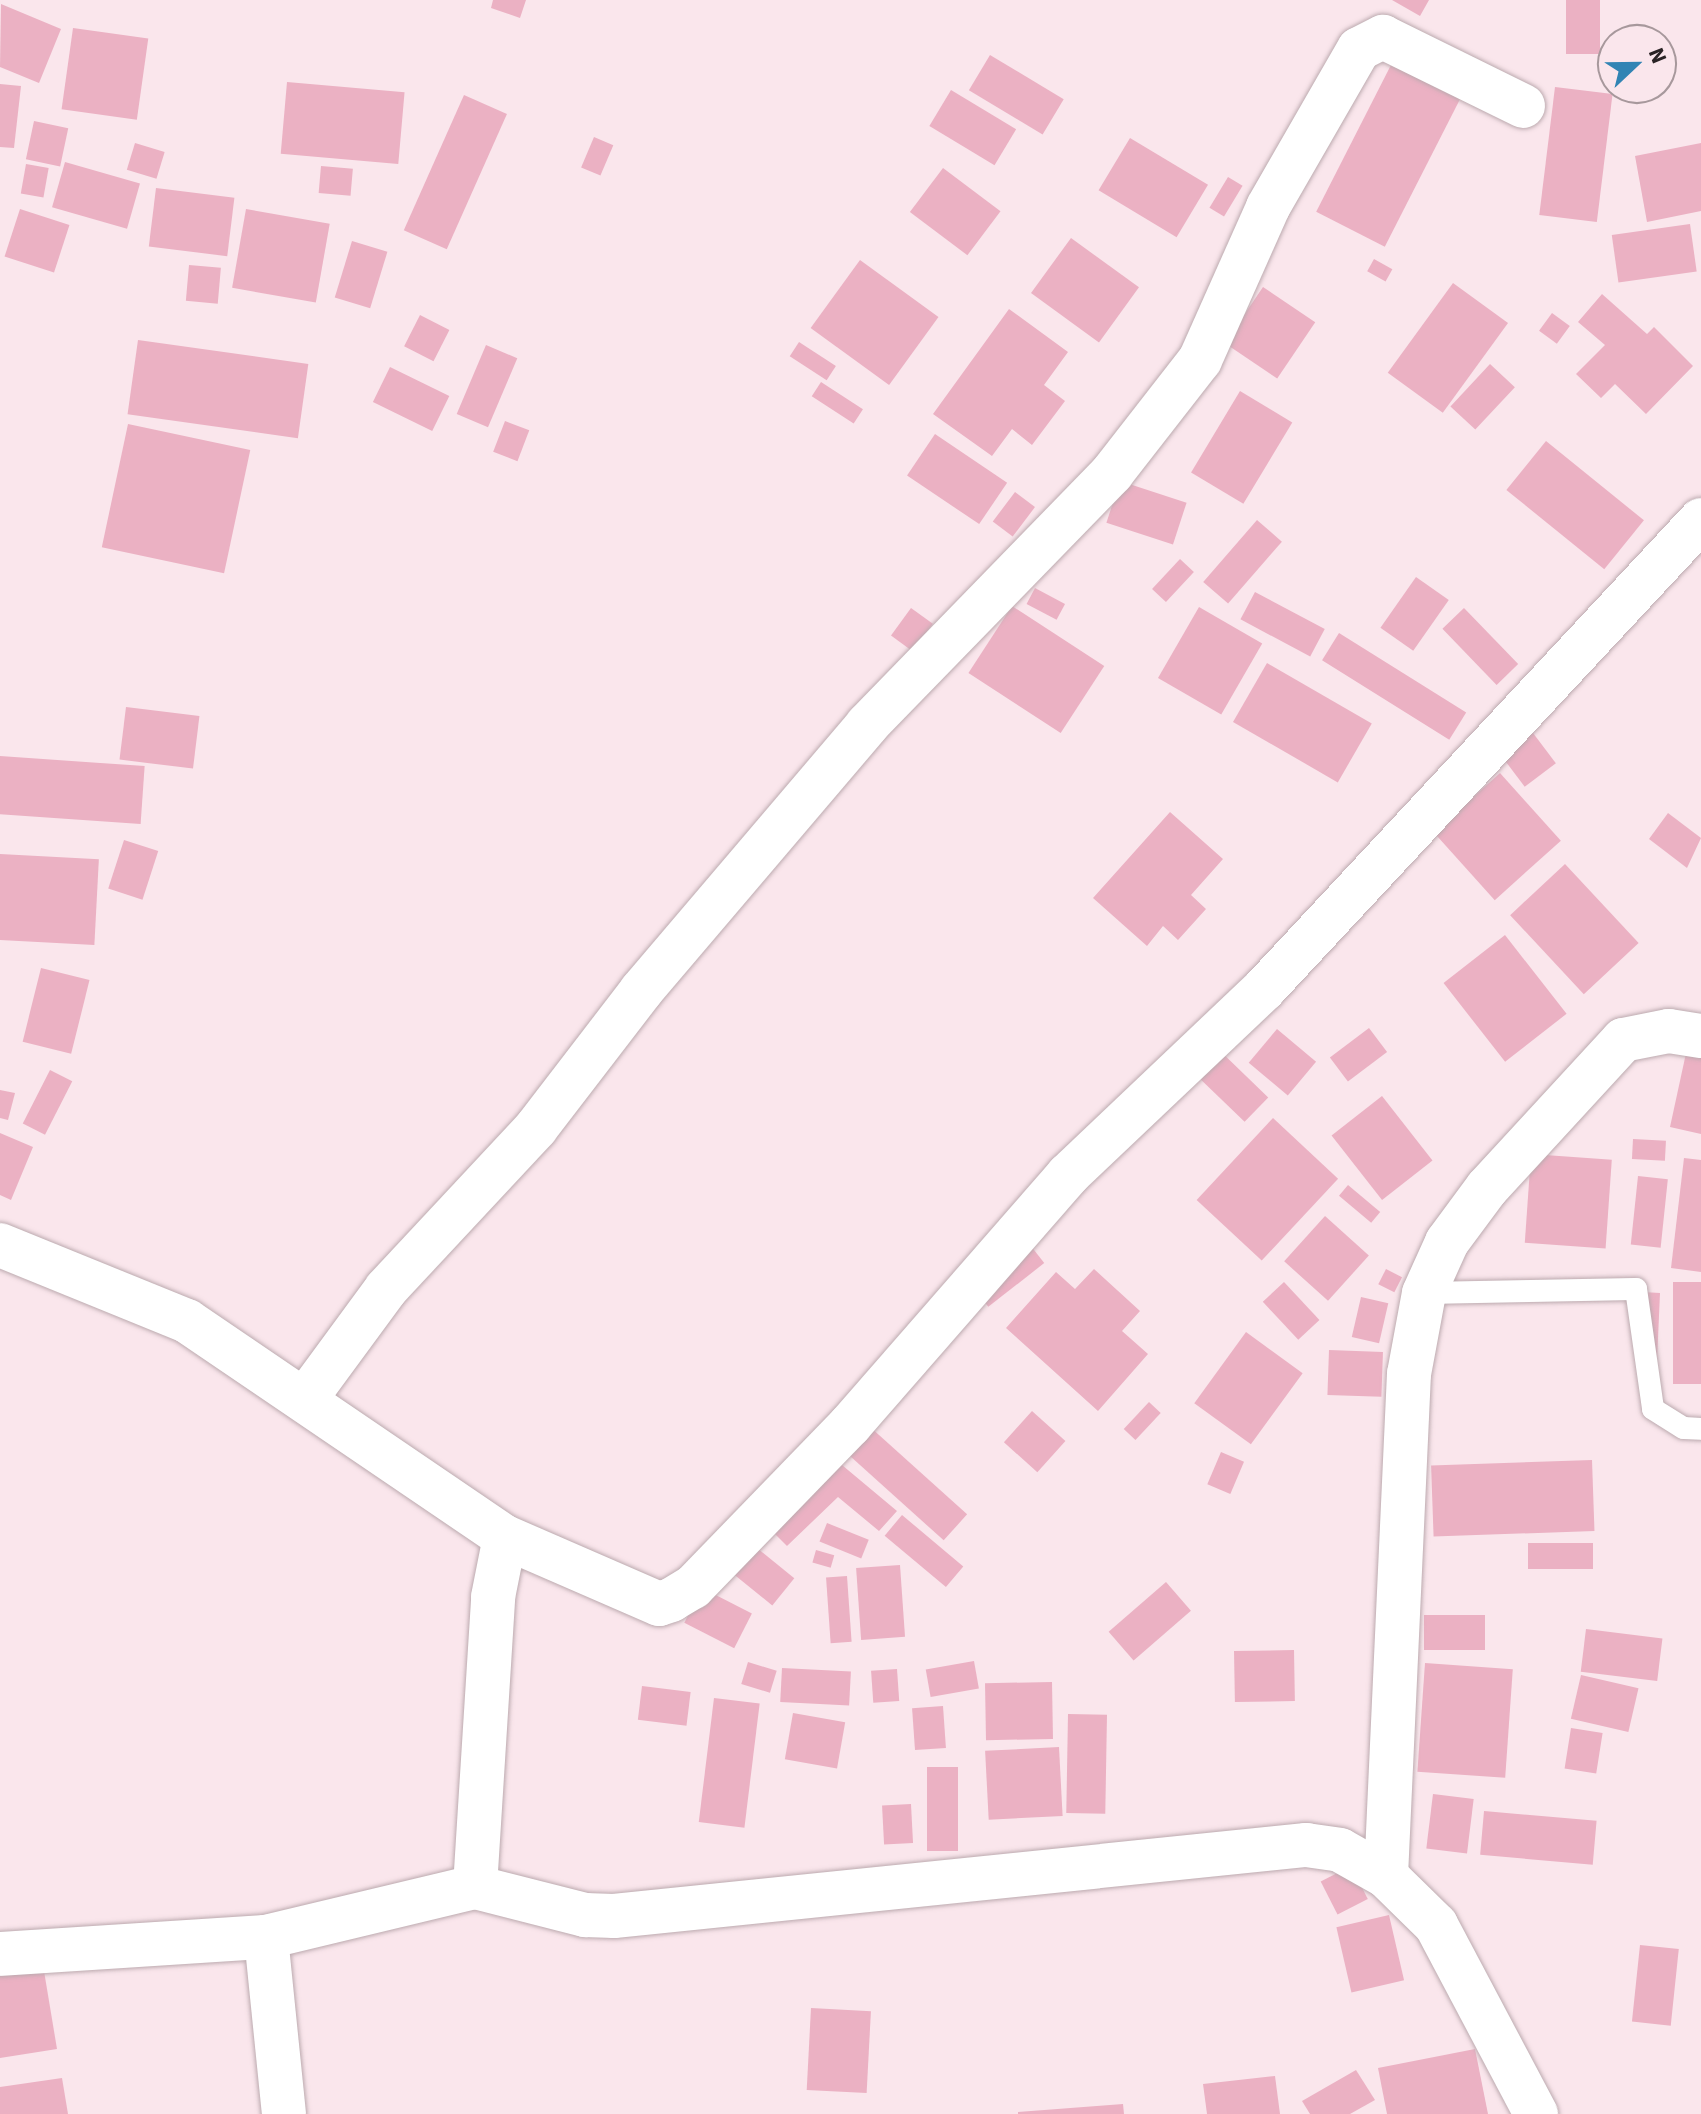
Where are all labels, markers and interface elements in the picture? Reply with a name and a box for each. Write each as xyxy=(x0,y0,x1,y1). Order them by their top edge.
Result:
north arrow xyxy=(1597,24,1677,104)
text: N xyxy=(1640,43,1675,69)

